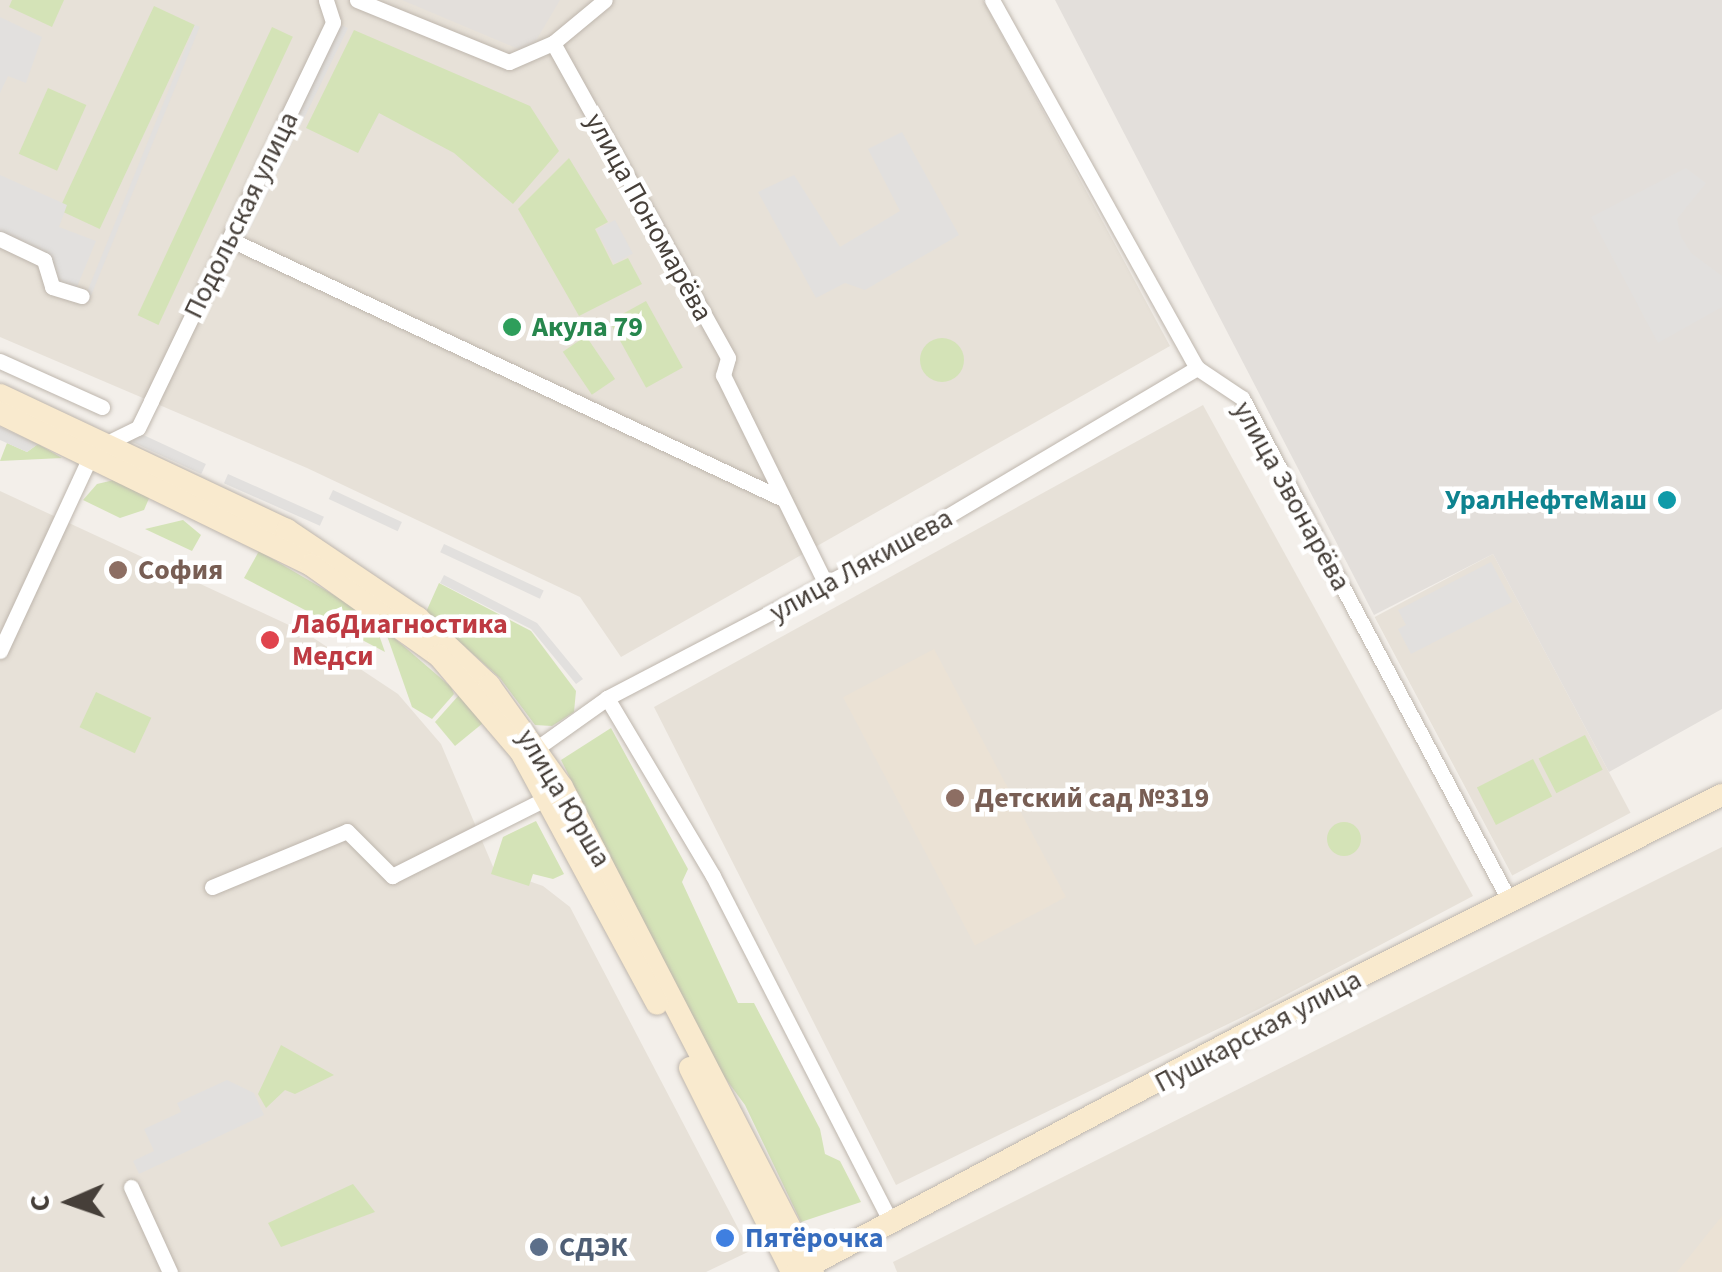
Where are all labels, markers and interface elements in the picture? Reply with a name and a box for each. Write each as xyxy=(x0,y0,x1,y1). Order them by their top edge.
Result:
street label: Подольская улица xyxy=(176,106,306,324)
street label: улица Пономарёва xyxy=(578,107,720,327)
place label: Акула 79 xyxy=(532,310,643,344)
marker: Акула 79 xyxy=(501,316,523,338)
street label: улица Звонарёва xyxy=(1226,395,1358,597)
place label: УралНефтеМаш xyxy=(1445,483,1647,517)
marker: УралНефтеМаш xyxy=(1656,489,1678,511)
street label: улица Лякишева xyxy=(764,501,958,629)
place label: София xyxy=(138,553,223,587)
marker: София xyxy=(107,559,129,581)
place label: ЛабДиагностика Медси xyxy=(292,607,508,673)
marker: ЛабДиагностика Медси xyxy=(257,627,283,653)
street label: улица Юрша xyxy=(510,723,618,873)
place label: Детский сад №319 xyxy=(975,781,1209,815)
marker: Детский сад №319 xyxy=(944,787,966,809)
street label: Пушкарская улица xyxy=(1149,962,1367,1100)
north arrow xyxy=(20,1152,120,1252)
text: С xyxy=(20,1194,60,1212)
place label: Пятёрочка xyxy=(745,1221,883,1255)
marker: Пятёрочка xyxy=(714,1227,736,1249)
place label: СДЭК xyxy=(559,1230,628,1264)
marker: СДЭК xyxy=(528,1236,550,1258)

